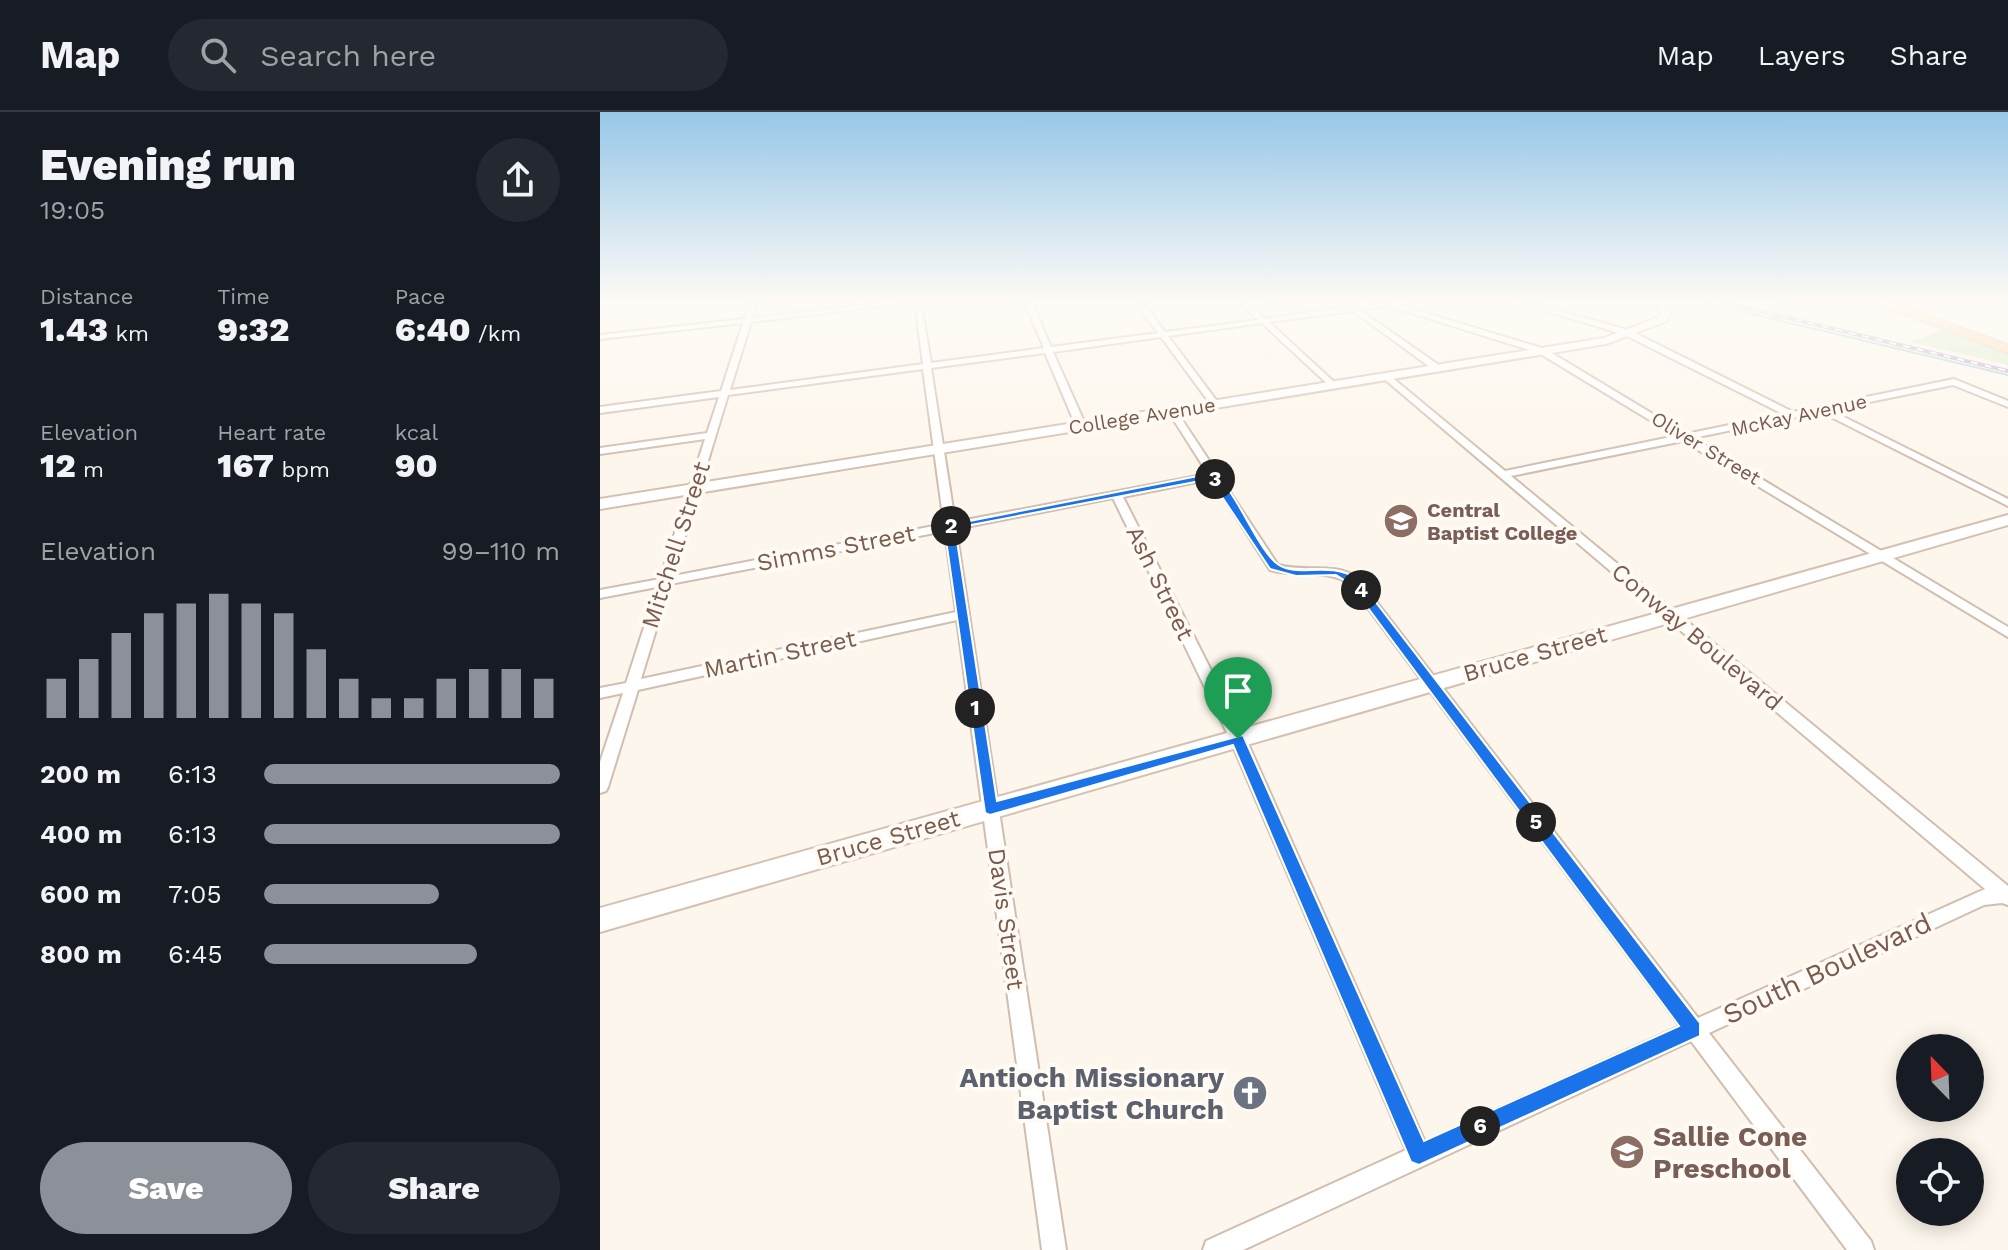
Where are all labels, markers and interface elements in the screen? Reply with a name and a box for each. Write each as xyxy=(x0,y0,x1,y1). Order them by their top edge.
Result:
search box xyxy=(168,19,728,91)
text: Map xyxy=(40,33,120,77)
icon: search xyxy=(196,33,240,77)
text: Search here xyxy=(260,38,436,73)
text: Map xyxy=(1657,39,1714,72)
text: Layers xyxy=(1758,39,1846,72)
text: Share xyxy=(1890,39,1968,72)
button: share xyxy=(476,138,560,222)
text: Evening run xyxy=(40,139,296,191)
text: 19:05 xyxy=(40,195,105,225)
text: Distance xyxy=(40,284,134,309)
text: Time xyxy=(217,284,270,309)
text: Pace xyxy=(395,284,446,309)
text: 1.43 xyxy=(40,309,108,349)
text: 9:32 xyxy=(217,309,289,349)
text: 6:40 xyxy=(395,309,471,349)
text: km xyxy=(108,321,149,346)
text: /km xyxy=(471,321,521,346)
street label: McKay Avenue xyxy=(1729,389,1869,441)
street label: College Avenue xyxy=(1067,393,1217,439)
street label: Oliver Street xyxy=(1647,406,1765,490)
text: Elevation xyxy=(40,420,138,445)
text: Heart rate xyxy=(217,420,326,445)
text: kcal xyxy=(395,420,438,445)
text: 12 xyxy=(40,445,76,485)
text: 167 xyxy=(217,445,274,485)
text: 90 xyxy=(395,445,438,485)
text: m xyxy=(76,457,104,482)
text: bpm xyxy=(274,457,330,482)
street label: Mitchell Street xyxy=(636,458,716,632)
pin: 3 xyxy=(1195,459,1235,499)
text: 3 xyxy=(1208,466,1222,491)
place label: Central Baptist College xyxy=(1427,498,1577,545)
school or university icon: Central Baptist College xyxy=(1382,502,1420,540)
pin: 2 xyxy=(931,506,971,546)
text: 2 xyxy=(944,513,958,538)
street label: Simms Street xyxy=(755,519,917,577)
street label: Ash Street xyxy=(1120,521,1200,645)
text: Elevation xyxy=(40,536,156,566)
text: 99–110 m xyxy=(442,536,560,566)
street label: Conway Boulevard xyxy=(1606,557,1788,717)
pin: 4 xyxy=(1341,570,1381,610)
text: 4 xyxy=(1354,577,1368,602)
street label: Bruce Street xyxy=(1460,620,1610,688)
street label: Martin Street xyxy=(701,624,859,684)
pin xyxy=(1204,657,1272,739)
icon: arrive xyxy=(1216,669,1260,713)
pin: 1 xyxy=(955,688,995,728)
text: 1 xyxy=(970,695,980,720)
text: 200 m xyxy=(40,759,121,789)
text: 6:13 xyxy=(168,759,217,789)
pin: 5 xyxy=(1516,802,1556,842)
street label: Bruce Street xyxy=(813,804,963,872)
text: 5 xyxy=(1530,809,1542,834)
text: 400 m xyxy=(40,819,122,849)
text: 6:13 xyxy=(168,819,217,849)
street label: Davis Street xyxy=(982,847,1030,991)
text: 600 m xyxy=(40,879,121,909)
text: 7:05 xyxy=(168,879,222,909)
street label: South Boulevard xyxy=(1718,906,1937,1031)
text: 800 m xyxy=(40,939,122,969)
text: 6:45 xyxy=(168,939,223,969)
north arrow xyxy=(1896,1034,1984,1122)
map controls xyxy=(1896,1034,1984,1226)
place label: Antioch Missionary Baptist Church xyxy=(960,1061,1224,1126)
church icon: Antioch Missionary Baptist Church xyxy=(1231,1074,1269,1112)
pin: 6 xyxy=(1460,1106,1500,1146)
text: 6 xyxy=(1473,1113,1487,1138)
place label: Sallie Cone Preschool xyxy=(1653,1120,1807,1185)
school or university icon: Sallie Cone Preschool xyxy=(1608,1133,1646,1171)
button: locate xyxy=(1896,1138,1984,1226)
button: Save xyxy=(40,1142,292,1234)
button: Share xyxy=(308,1142,560,1234)

